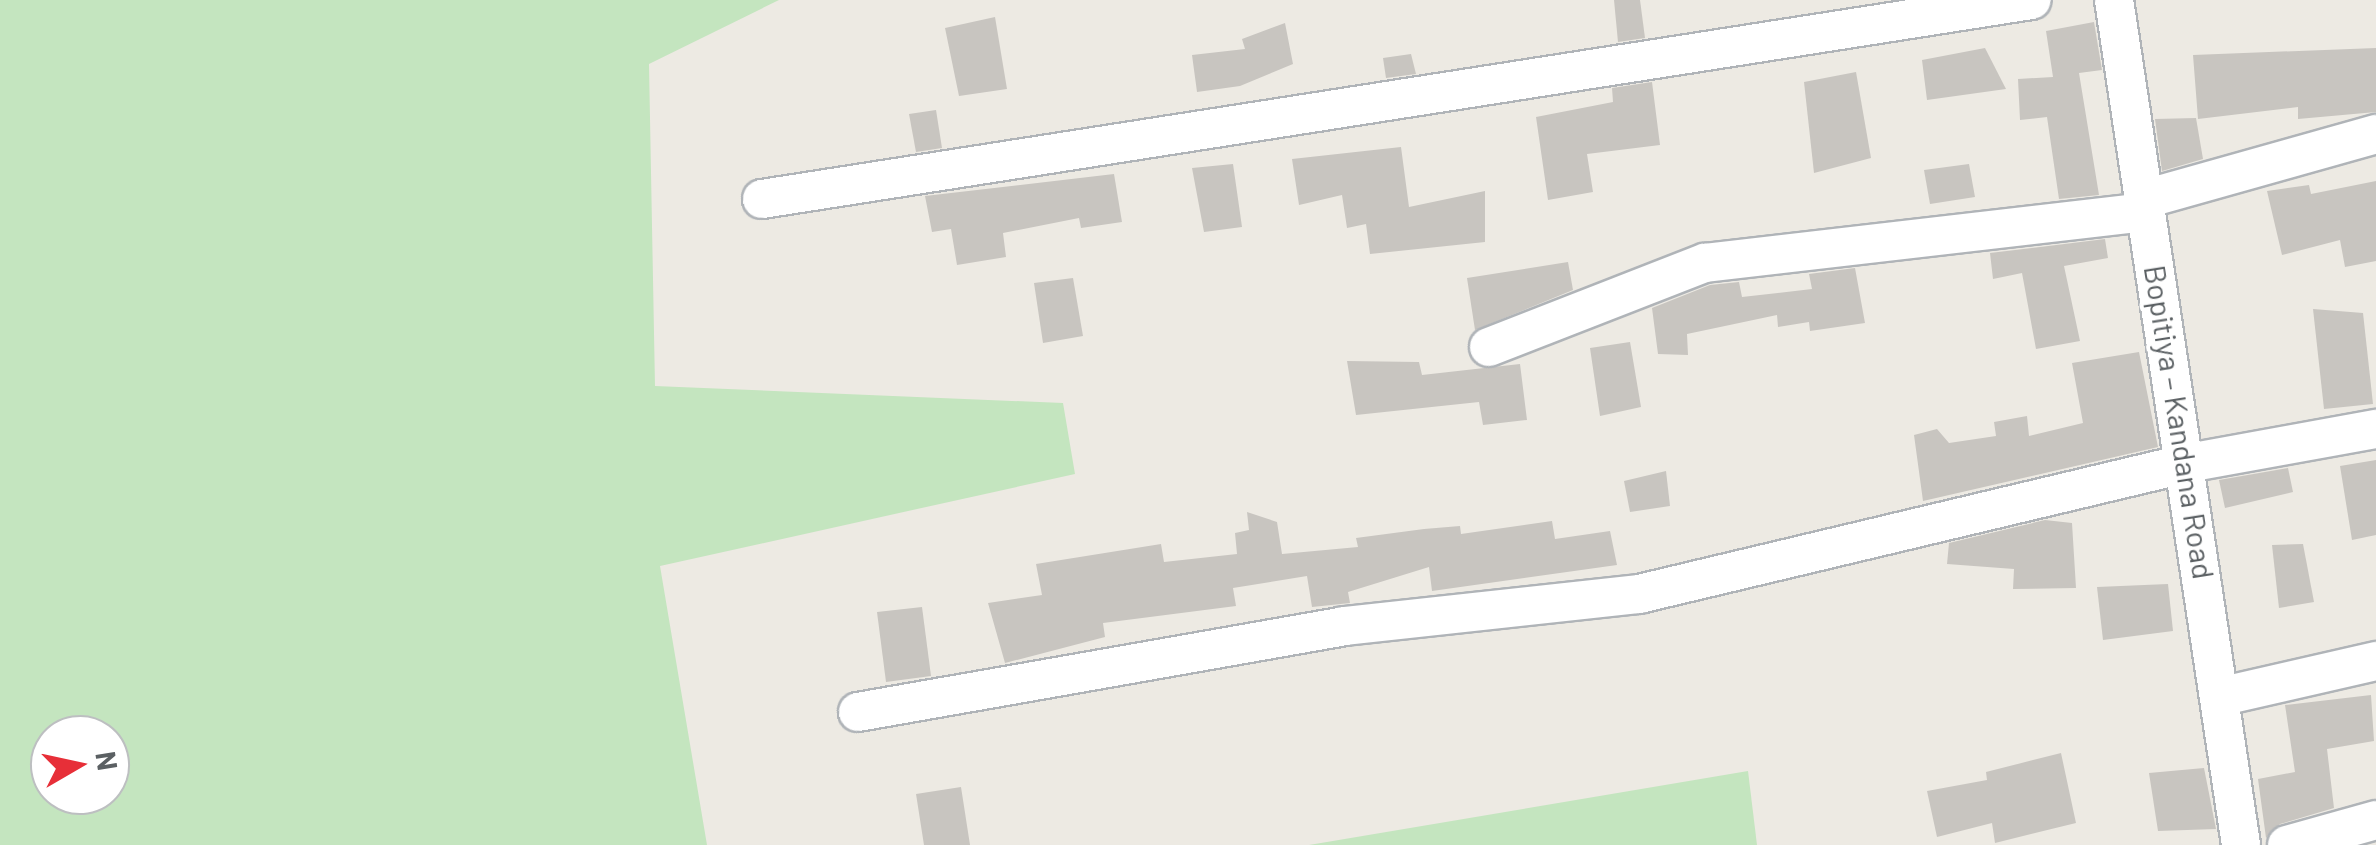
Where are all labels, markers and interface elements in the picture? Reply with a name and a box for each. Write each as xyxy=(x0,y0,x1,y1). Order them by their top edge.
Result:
street label: Bopitiya – Kandana Road xyxy=(2137,262,2223,582)
north arrow xyxy=(30,715,130,815)
text: N xyxy=(89,749,126,772)

